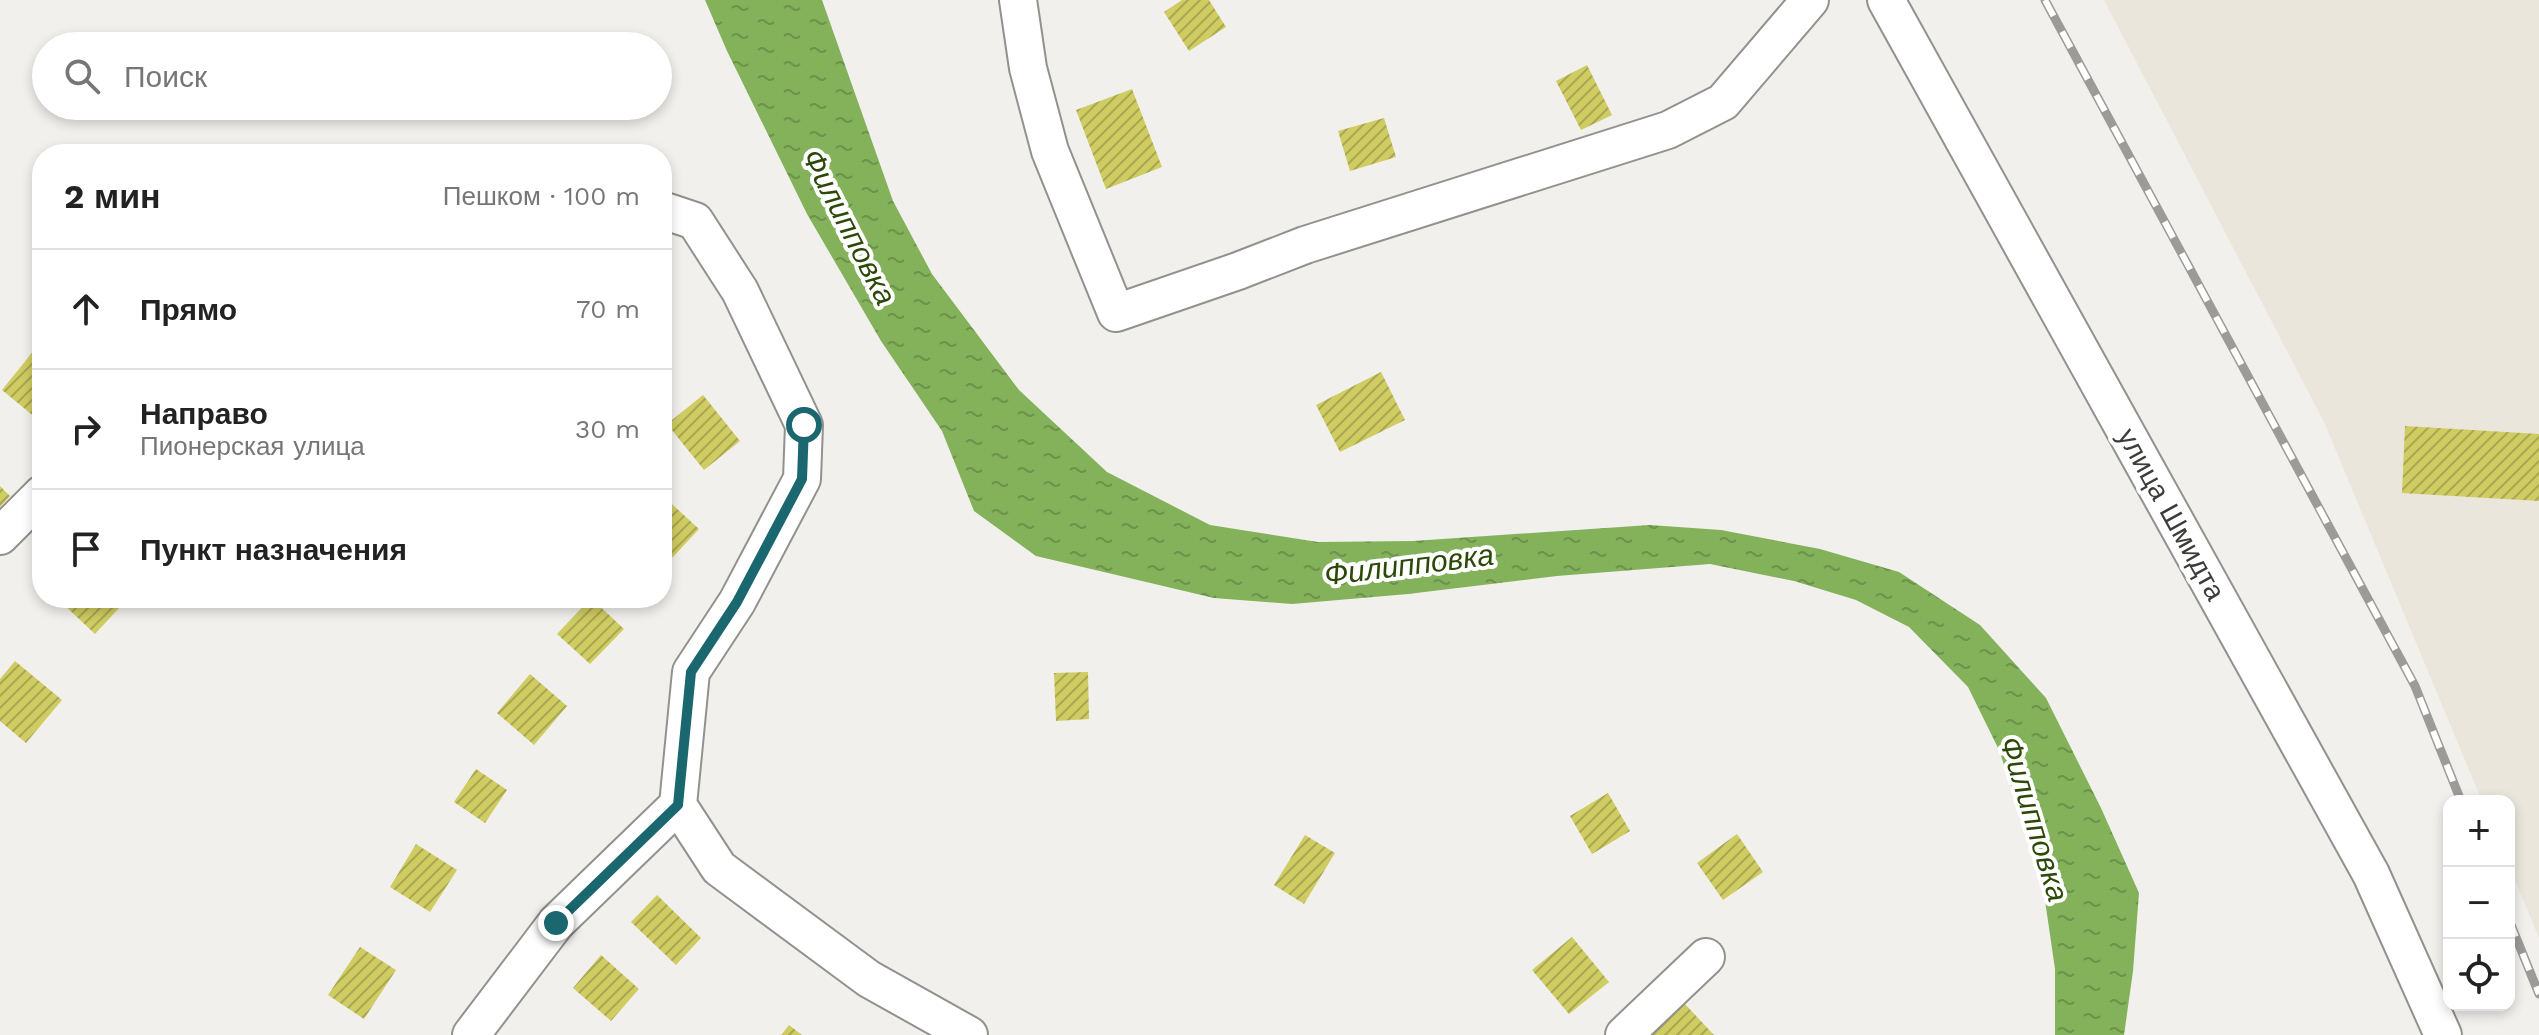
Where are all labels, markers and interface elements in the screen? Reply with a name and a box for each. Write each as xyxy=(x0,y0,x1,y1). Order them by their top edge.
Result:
search box xyxy=(32,32,672,120)
icon: search xyxy=(60,54,104,98)
text: Поиск xyxy=(124,59,207,94)
water label: Филипповка xyxy=(795,143,904,311)
text: 2 мин xyxy=(64,176,161,216)
text: Пешком · 100 m xyxy=(443,181,640,211)
icon: ahead xyxy=(64,287,108,331)
text: Прямо xyxy=(140,292,237,327)
text: 70 m xyxy=(576,294,640,324)
text: Направо xyxy=(140,396,268,431)
icon: right xyxy=(64,407,108,451)
route start xyxy=(786,407,822,443)
text: 30 m xyxy=(575,414,640,444)
street label: улица Шмидта xyxy=(2111,422,2233,606)
text: Пионерская улица xyxy=(140,431,365,461)
icon: arrive xyxy=(64,527,108,571)
text: Пункт назначения xyxy=(140,532,407,567)
water label: Филипповка xyxy=(1322,537,1496,592)
water label: Филипповка xyxy=(1993,732,2076,905)
map controls xyxy=(2443,795,2515,1011)
button: + xyxy=(2443,795,2515,867)
button: − xyxy=(2443,867,2515,939)
route end xyxy=(538,905,574,941)
button: locate xyxy=(2443,939,2515,1011)

